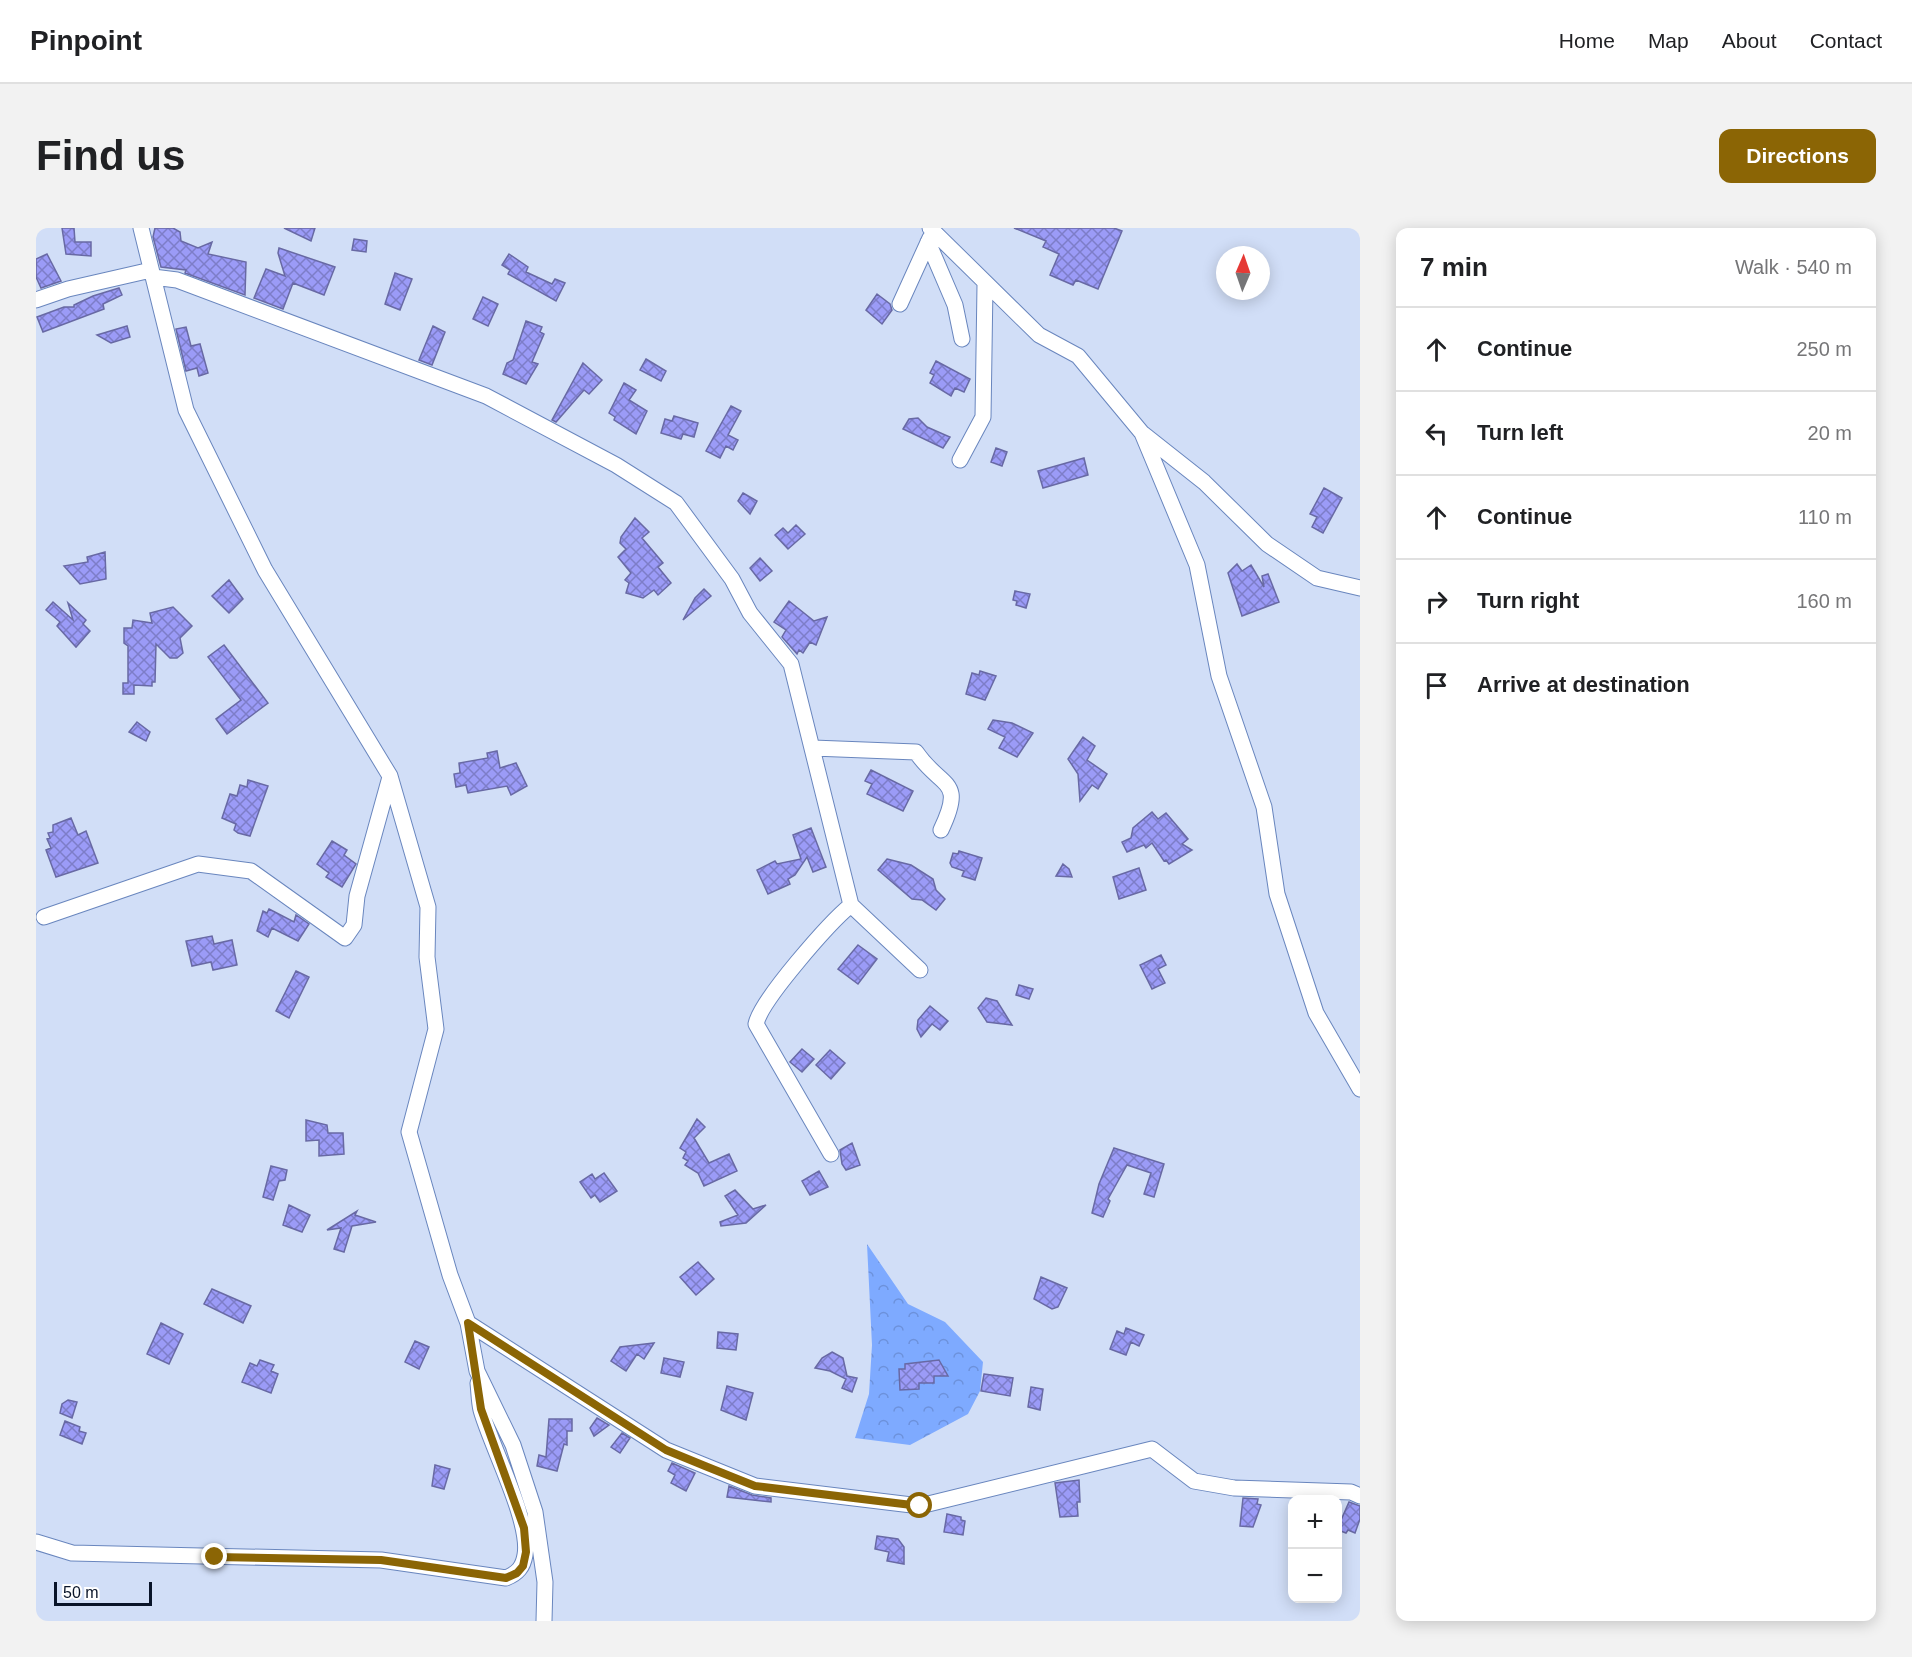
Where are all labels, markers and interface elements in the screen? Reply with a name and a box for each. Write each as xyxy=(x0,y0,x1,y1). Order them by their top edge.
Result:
text: Pinpoint xyxy=(30,25,142,56)
text: Home xyxy=(1559,29,1615,52)
text: Map xyxy=(1648,29,1689,52)
text: About xyxy=(1722,29,1777,52)
text: Contact xyxy=(1810,29,1882,52)
button: Directions xyxy=(1719,129,1876,183)
text: Find us xyxy=(36,132,185,179)
north arrow xyxy=(1216,246,1270,300)
text: 7 min xyxy=(1420,252,1488,282)
text: Walk · 540 m xyxy=(1735,256,1852,278)
icon: ahead xyxy=(1420,333,1453,366)
text: Continue xyxy=(1477,336,1572,361)
text: 250 m xyxy=(1796,338,1852,360)
icon: left xyxy=(1420,417,1453,450)
text: Turn left xyxy=(1477,420,1563,445)
text: 20 m xyxy=(1808,422,1852,444)
icon: ahead xyxy=(1420,501,1453,534)
text: Continue xyxy=(1477,504,1572,529)
text: 110 m xyxy=(1798,506,1852,528)
icon: right xyxy=(1420,585,1453,618)
text: Turn right xyxy=(1477,588,1579,613)
text: 160 m xyxy=(1796,590,1852,612)
icon: arrive xyxy=(1420,669,1453,702)
text: Arrive at destination xyxy=(1477,672,1690,697)
route start xyxy=(906,1492,932,1518)
map controls xyxy=(1288,1495,1342,1603)
button: + xyxy=(1288,1495,1342,1549)
route end xyxy=(201,1543,227,1569)
button: − xyxy=(1288,1549,1342,1603)
scale bar xyxy=(54,1579,152,1606)
text: 50 m xyxy=(63,1584,99,1601)

